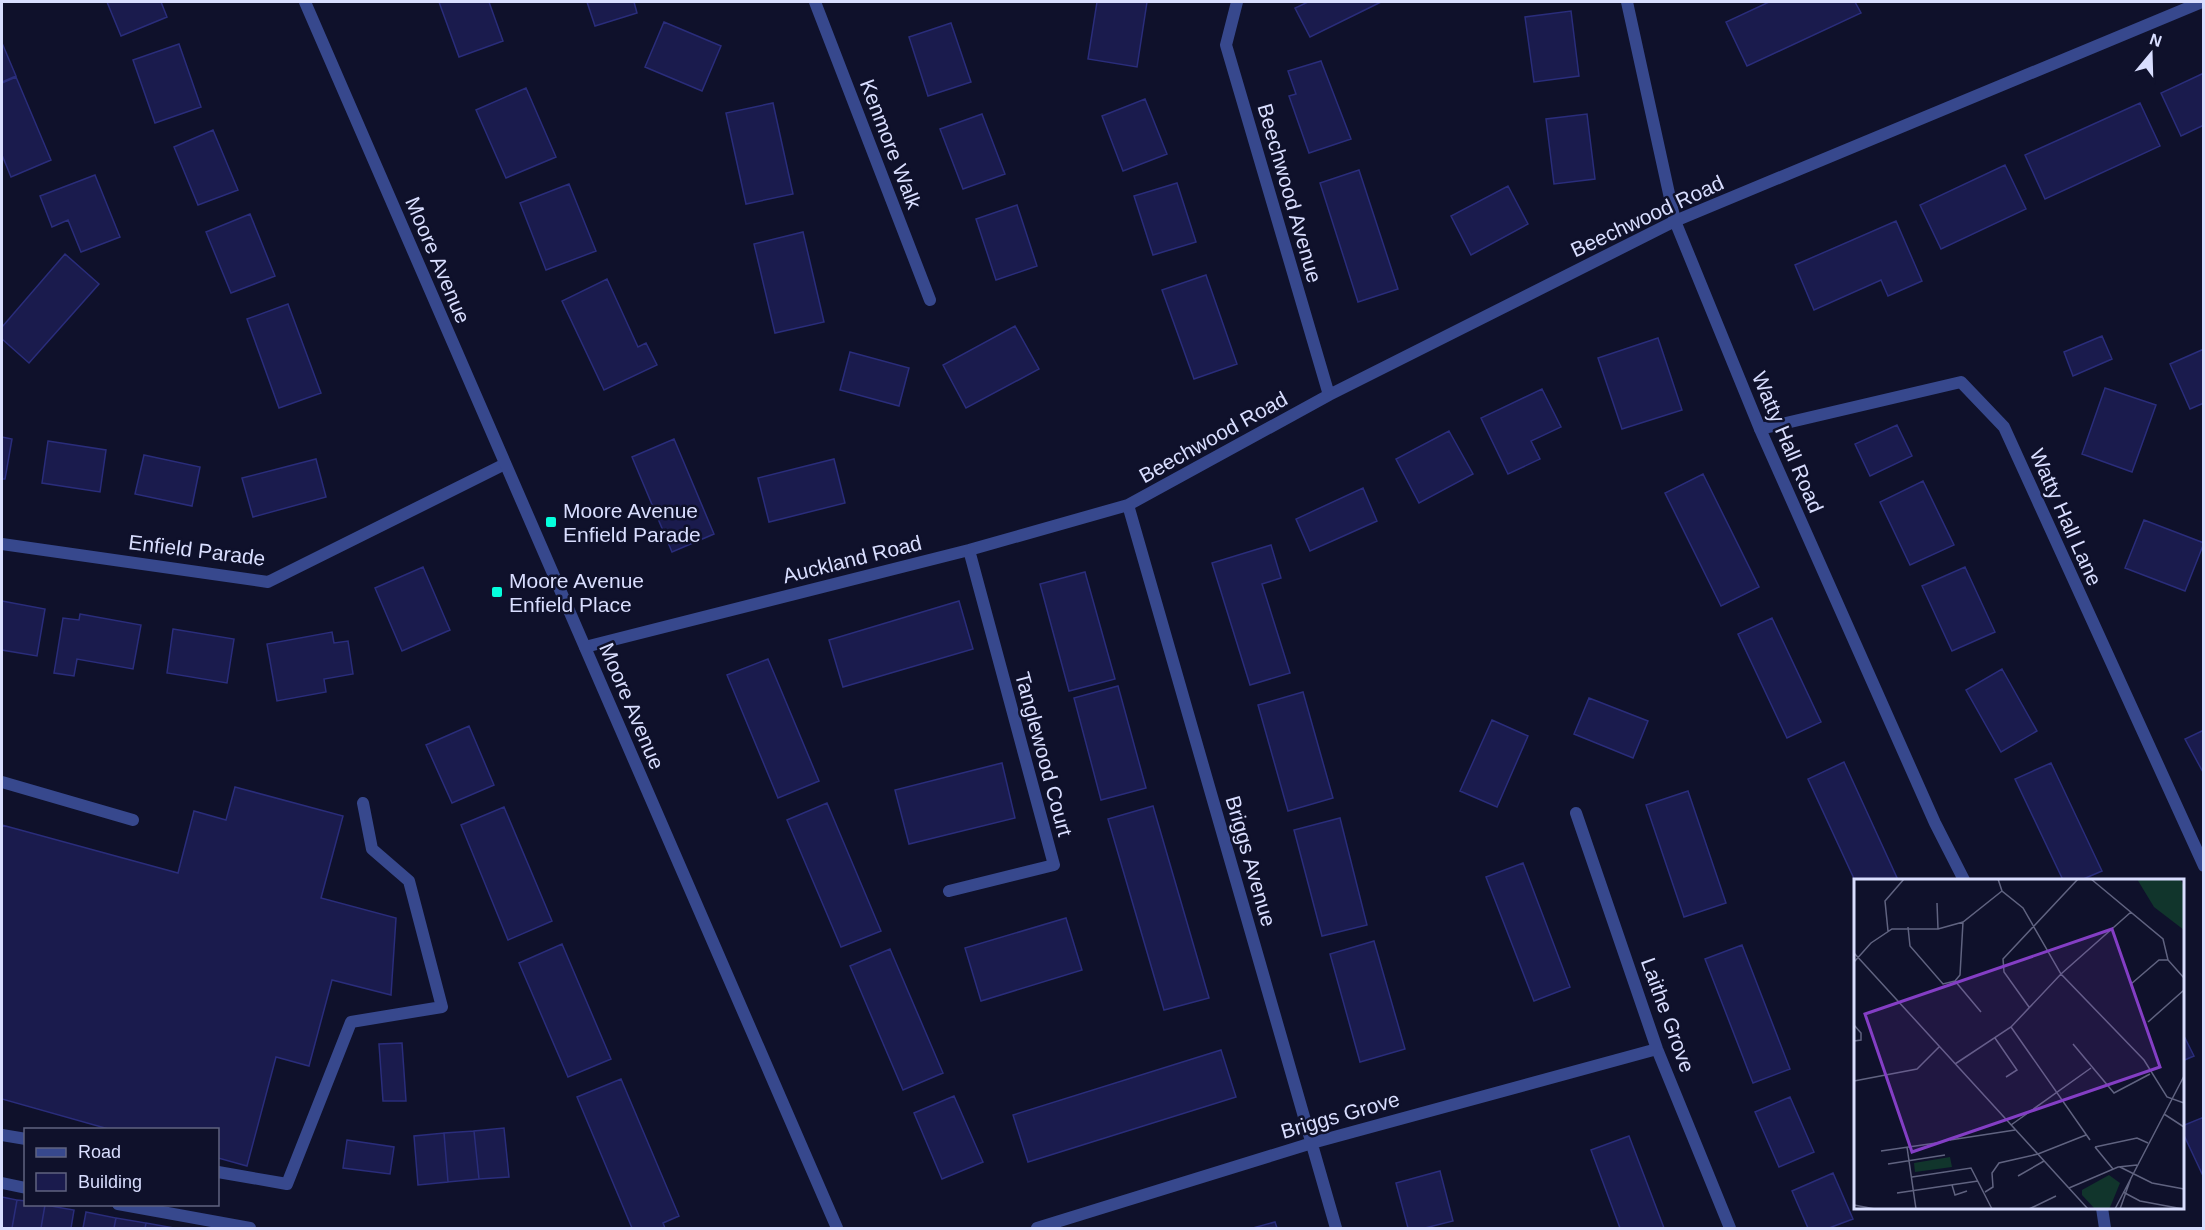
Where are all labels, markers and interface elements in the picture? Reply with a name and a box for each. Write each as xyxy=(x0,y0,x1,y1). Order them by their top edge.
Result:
north arrow xyxy=(2121,24,2181,84)
text: N xyxy=(2147,30,2164,50)
street label: Kenmore Walk xyxy=(856,76,926,213)
street label: Beechwood Avenue xyxy=(1253,101,1327,285)
street label: Beechwood Road xyxy=(1567,171,1727,261)
street label: Moore Avenue xyxy=(401,193,475,327)
street label: Watty Hall Road xyxy=(1748,368,1828,516)
street label: Beechwood Road xyxy=(1135,387,1291,487)
street label: Watty Hall Lane xyxy=(2026,445,2106,589)
place label: Moore Avenue Enfield Parade xyxy=(563,499,701,546)
marker: Moore Avenue Enfield Parade xyxy=(544,515,558,529)
street label: Enfield Parade xyxy=(127,530,267,570)
street label: Auckland Road xyxy=(780,531,924,587)
place label: Moore Avenue Enfield Place xyxy=(509,569,644,616)
marker: Moore Avenue Enfield Place xyxy=(490,585,504,599)
street label: Moore Avenue xyxy=(595,639,669,773)
street label: Tanglewood Court xyxy=(1011,669,1077,839)
street label: Briggs Avenue xyxy=(1221,793,1281,929)
inset map xyxy=(1854,879,2184,1209)
street label: Laithe Grove xyxy=(1637,955,1699,1075)
street label: Briggs Grove xyxy=(1278,1087,1402,1143)
legend xyxy=(24,1128,219,1206)
text: Road xyxy=(78,1142,121,1162)
text: Building xyxy=(78,1172,142,1192)

